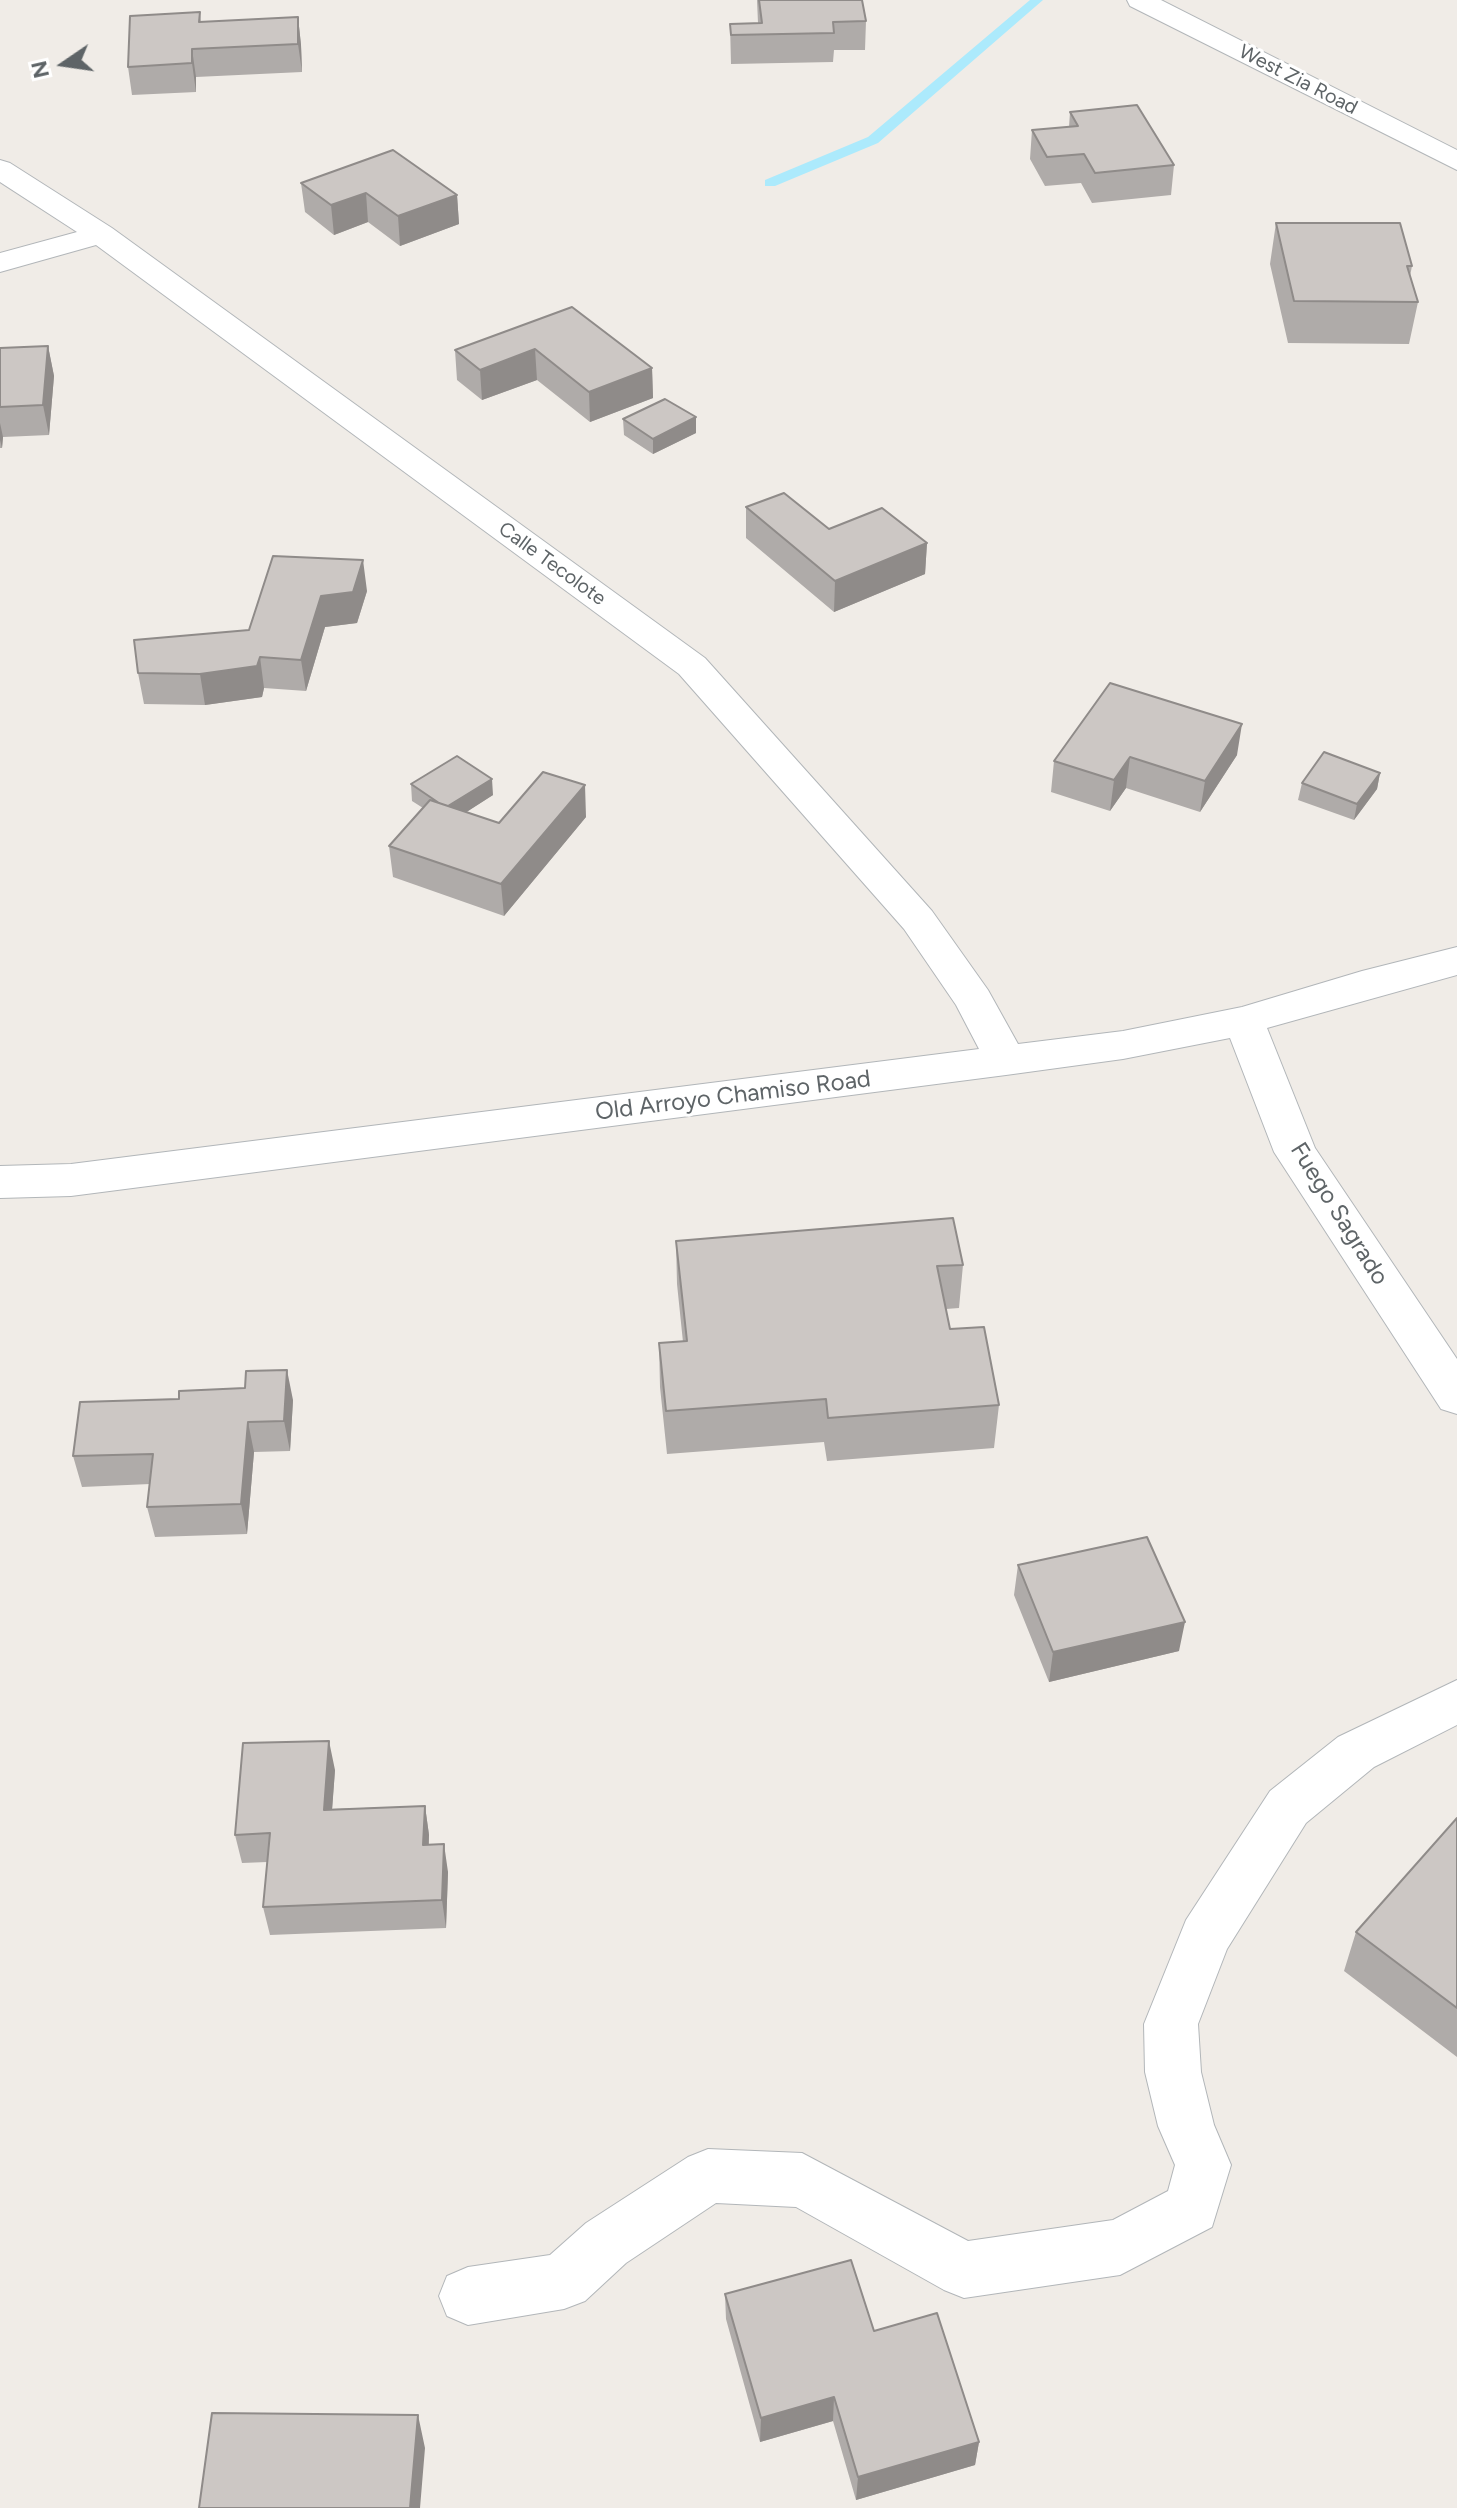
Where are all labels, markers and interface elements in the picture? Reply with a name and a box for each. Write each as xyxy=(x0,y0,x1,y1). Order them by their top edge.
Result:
north arrow xyxy=(24,24,104,104)
street label: West Zia Road xyxy=(1235,40,1361,120)
text: N xyxy=(25,58,55,81)
street label: Calle Tecolote xyxy=(494,517,610,611)
street label: Old Arroyo Chamiso Road xyxy=(594,1065,872,1127)
street label: Fuego Sagrado xyxy=(1284,1137,1394,1291)

